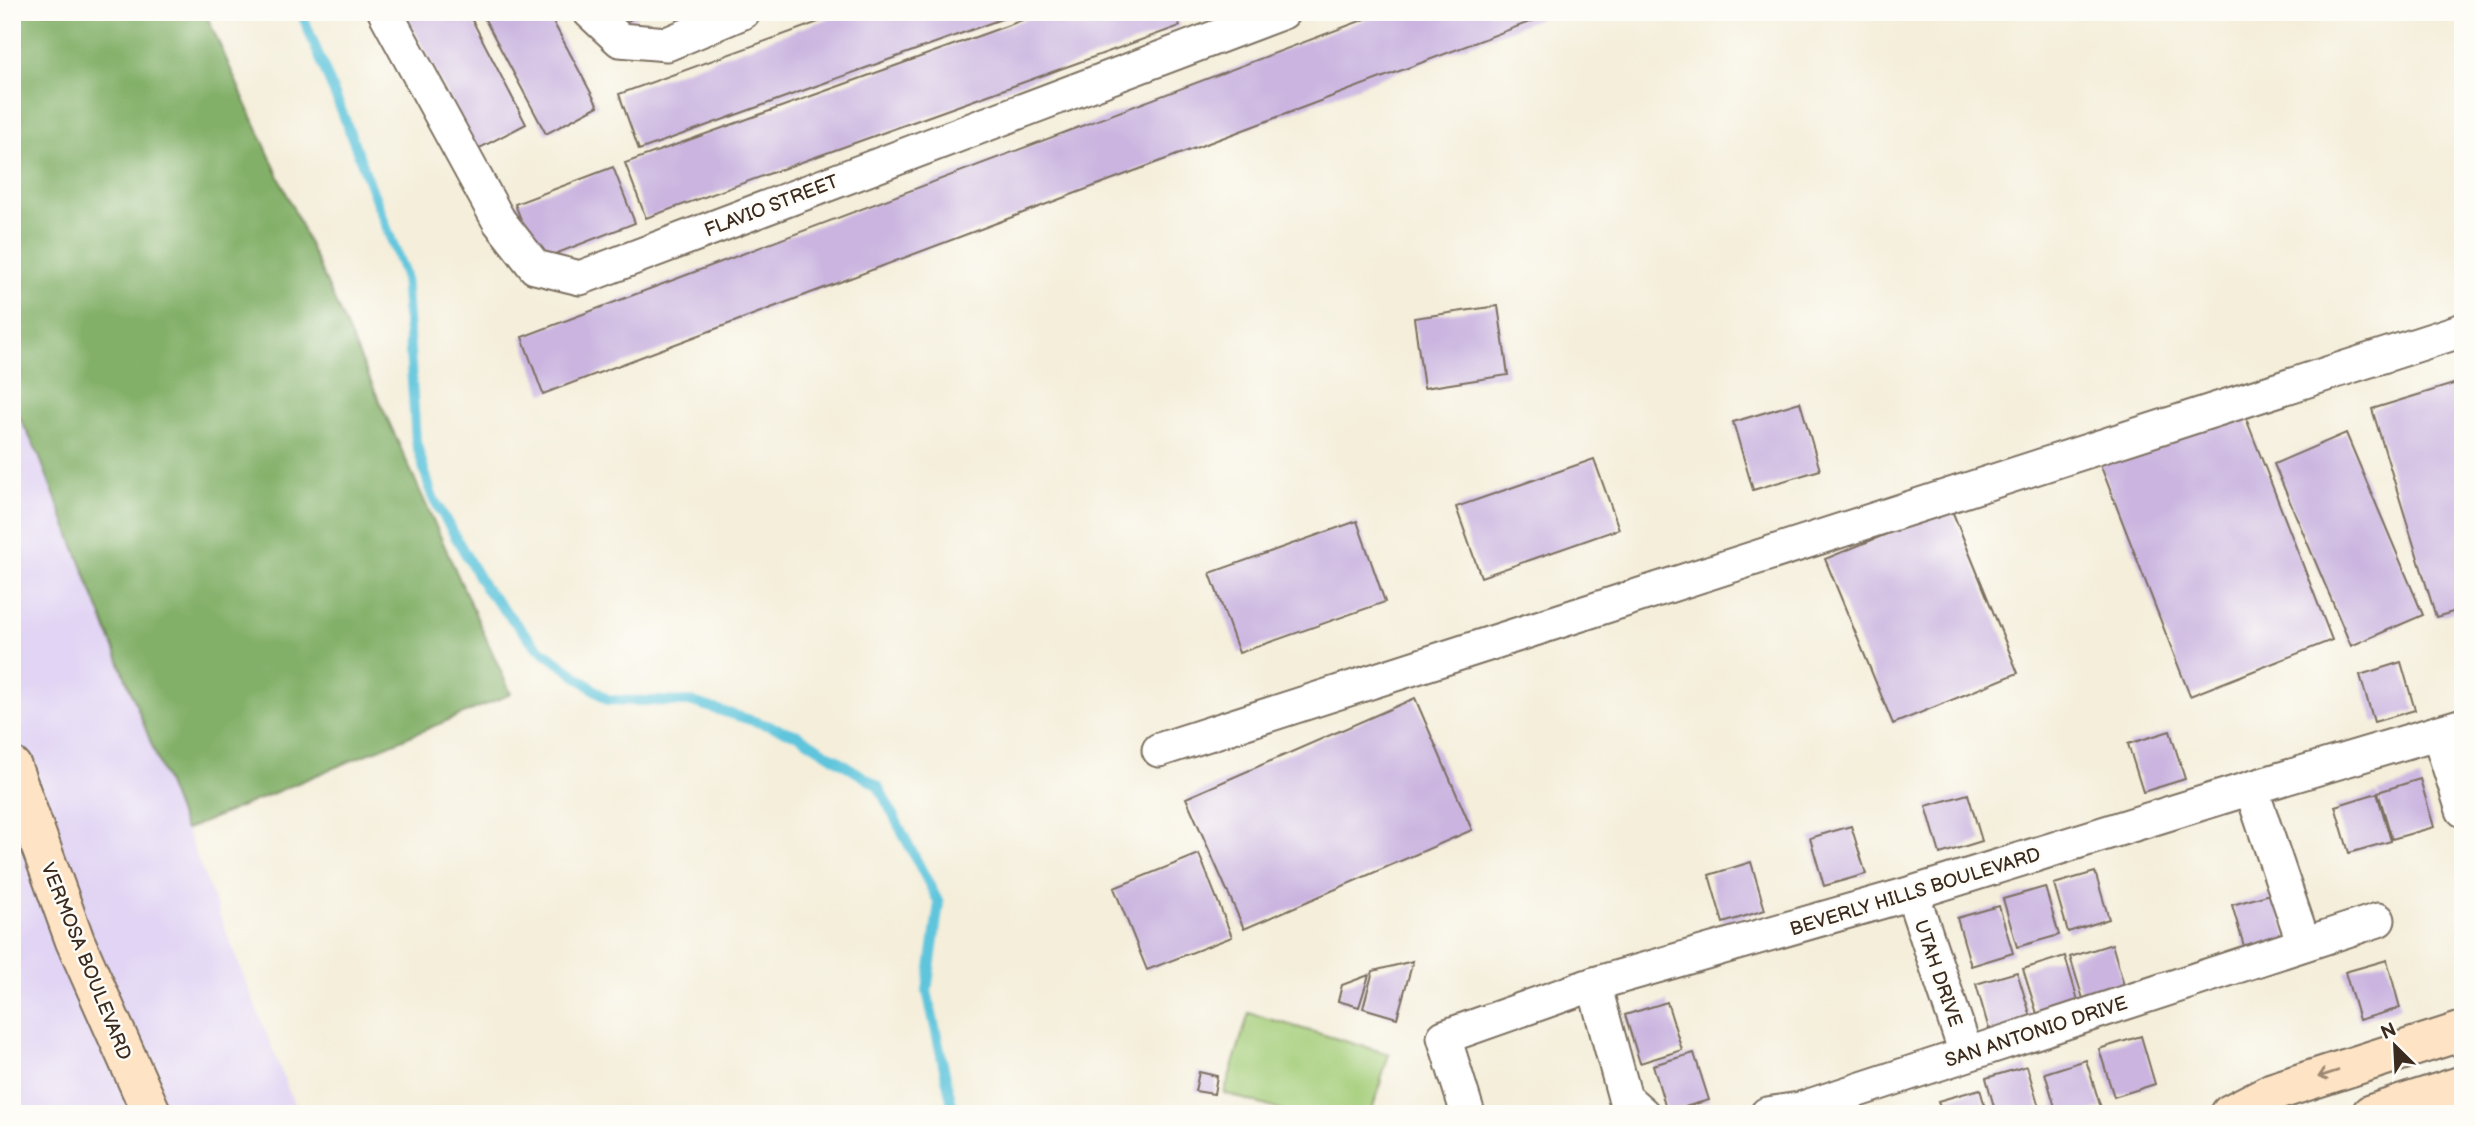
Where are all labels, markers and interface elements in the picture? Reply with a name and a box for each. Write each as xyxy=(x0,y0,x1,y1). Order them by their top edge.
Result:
street label: FLAVIO STREET xyxy=(701,170,842,243)
street label: BEVERLY HILLS BOULEVARD xyxy=(1787,843,2044,942)
street label: VERMOSA BOULEVARD xyxy=(35,860,136,1064)
street label: UTAH DRIVE xyxy=(1909,917,1967,1030)
street label: SAN ANTONIO DRIVE xyxy=(1942,992,2131,1073)
north arrow xyxy=(2360,1010,2430,1080)
text: N xyxy=(2377,1018,2400,1045)
one-way arrow xyxy=(2317,1069,2339,1082)

